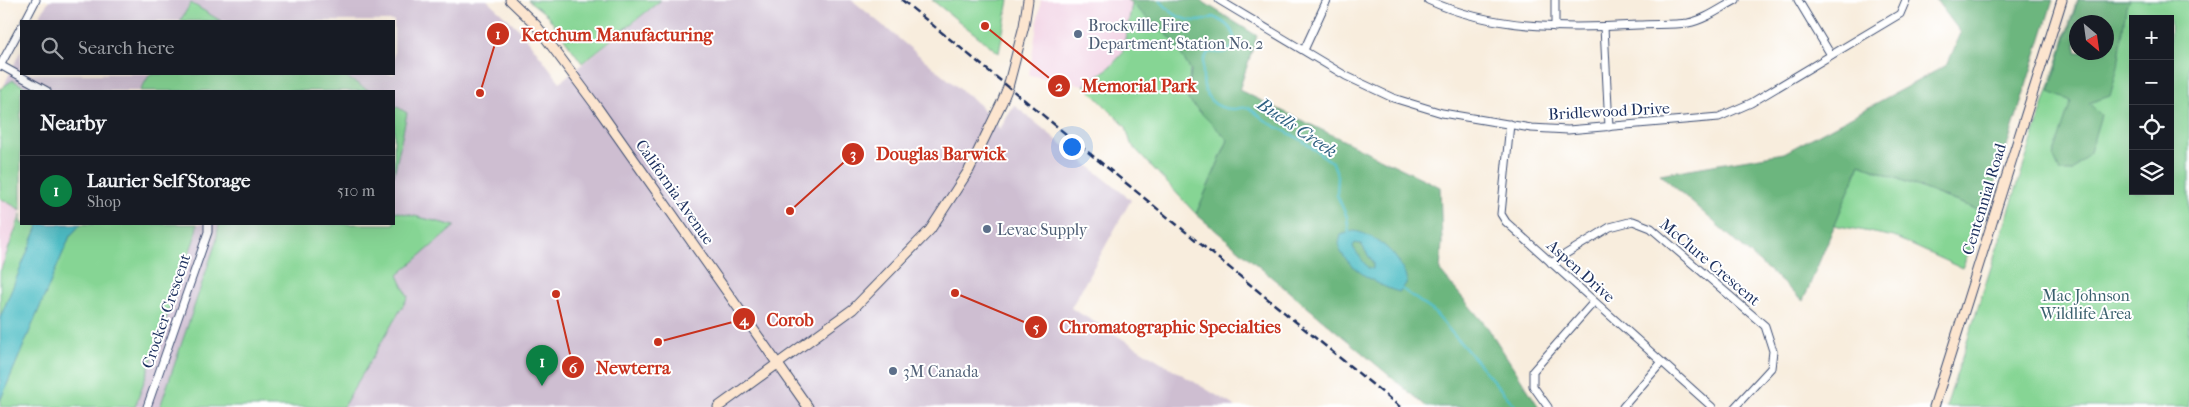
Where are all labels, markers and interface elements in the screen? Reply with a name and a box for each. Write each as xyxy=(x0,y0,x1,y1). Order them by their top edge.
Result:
north arrow xyxy=(2069,15,2114,60)
map controls xyxy=(2129,15,2174,195)
button: + xyxy=(2129,15,2174,60)
place label: Brockville Fire Department Station No. 2 xyxy=(1088,16,1263,53)
callout: Ketchum Manufacturing xyxy=(486,18,723,51)
search box xyxy=(20,20,395,75)
text: 1 xyxy=(495,25,501,43)
text: Ketchum Manufacturing xyxy=(521,25,714,46)
marker: Brockville Fire Department Station No. 2 xyxy=(1072,28,1084,40)
icon: search xyxy=(38,34,66,62)
text: Search here xyxy=(78,37,174,59)
button: − xyxy=(2129,60,2174,105)
callout: Memorial Park xyxy=(1047,70,1207,103)
text: Memorial Park xyxy=(1081,76,1197,97)
text: 2 xyxy=(1055,77,1063,95)
water label: Buells Creek xyxy=(1252,93,1341,162)
street label: Bridlewood Drive xyxy=(1548,98,1670,124)
button: locate xyxy=(2129,105,2174,150)
text: Nearby xyxy=(40,111,106,135)
your location xyxy=(1059,134,1085,160)
street label: California Avenue xyxy=(632,136,718,248)
callout: Douglas Barwick xyxy=(841,138,1016,171)
street label: Centennial Road xyxy=(1958,141,2010,257)
text: Douglas Barwick xyxy=(876,144,1007,165)
text: 3 xyxy=(850,145,856,163)
button: layers xyxy=(2129,150,2174,195)
text: Laurier Self Storage xyxy=(87,170,250,192)
text: 1 xyxy=(53,181,59,200)
text: 510 m xyxy=(337,181,375,200)
text: Shop xyxy=(87,192,121,211)
street label: McClure Crescent xyxy=(1656,215,1764,310)
place label: Levac Supply xyxy=(997,220,1088,239)
marker: Levac Supply xyxy=(981,223,993,235)
street label: Aspen Drive xyxy=(1542,235,1619,306)
street label: Crocker Crescent xyxy=(138,251,195,371)
park label: Mac Johnson Wildlife Area xyxy=(2039,286,2132,323)
callout: Corob xyxy=(732,303,824,336)
text: Corob xyxy=(766,310,814,331)
text: 4 xyxy=(739,311,750,329)
callout: Chromatographic Specialties xyxy=(1024,311,1290,344)
text: Chromatographic Specialties xyxy=(1059,317,1281,338)
text: 5 xyxy=(1033,318,1040,336)
pin: 1 xyxy=(526,345,558,386)
callout: Newterra xyxy=(561,351,680,384)
text: Newterra xyxy=(596,358,671,379)
text: 6 xyxy=(569,359,578,377)
place label: 3M Canada xyxy=(903,362,979,381)
marker: 3M Canada xyxy=(887,365,899,377)

